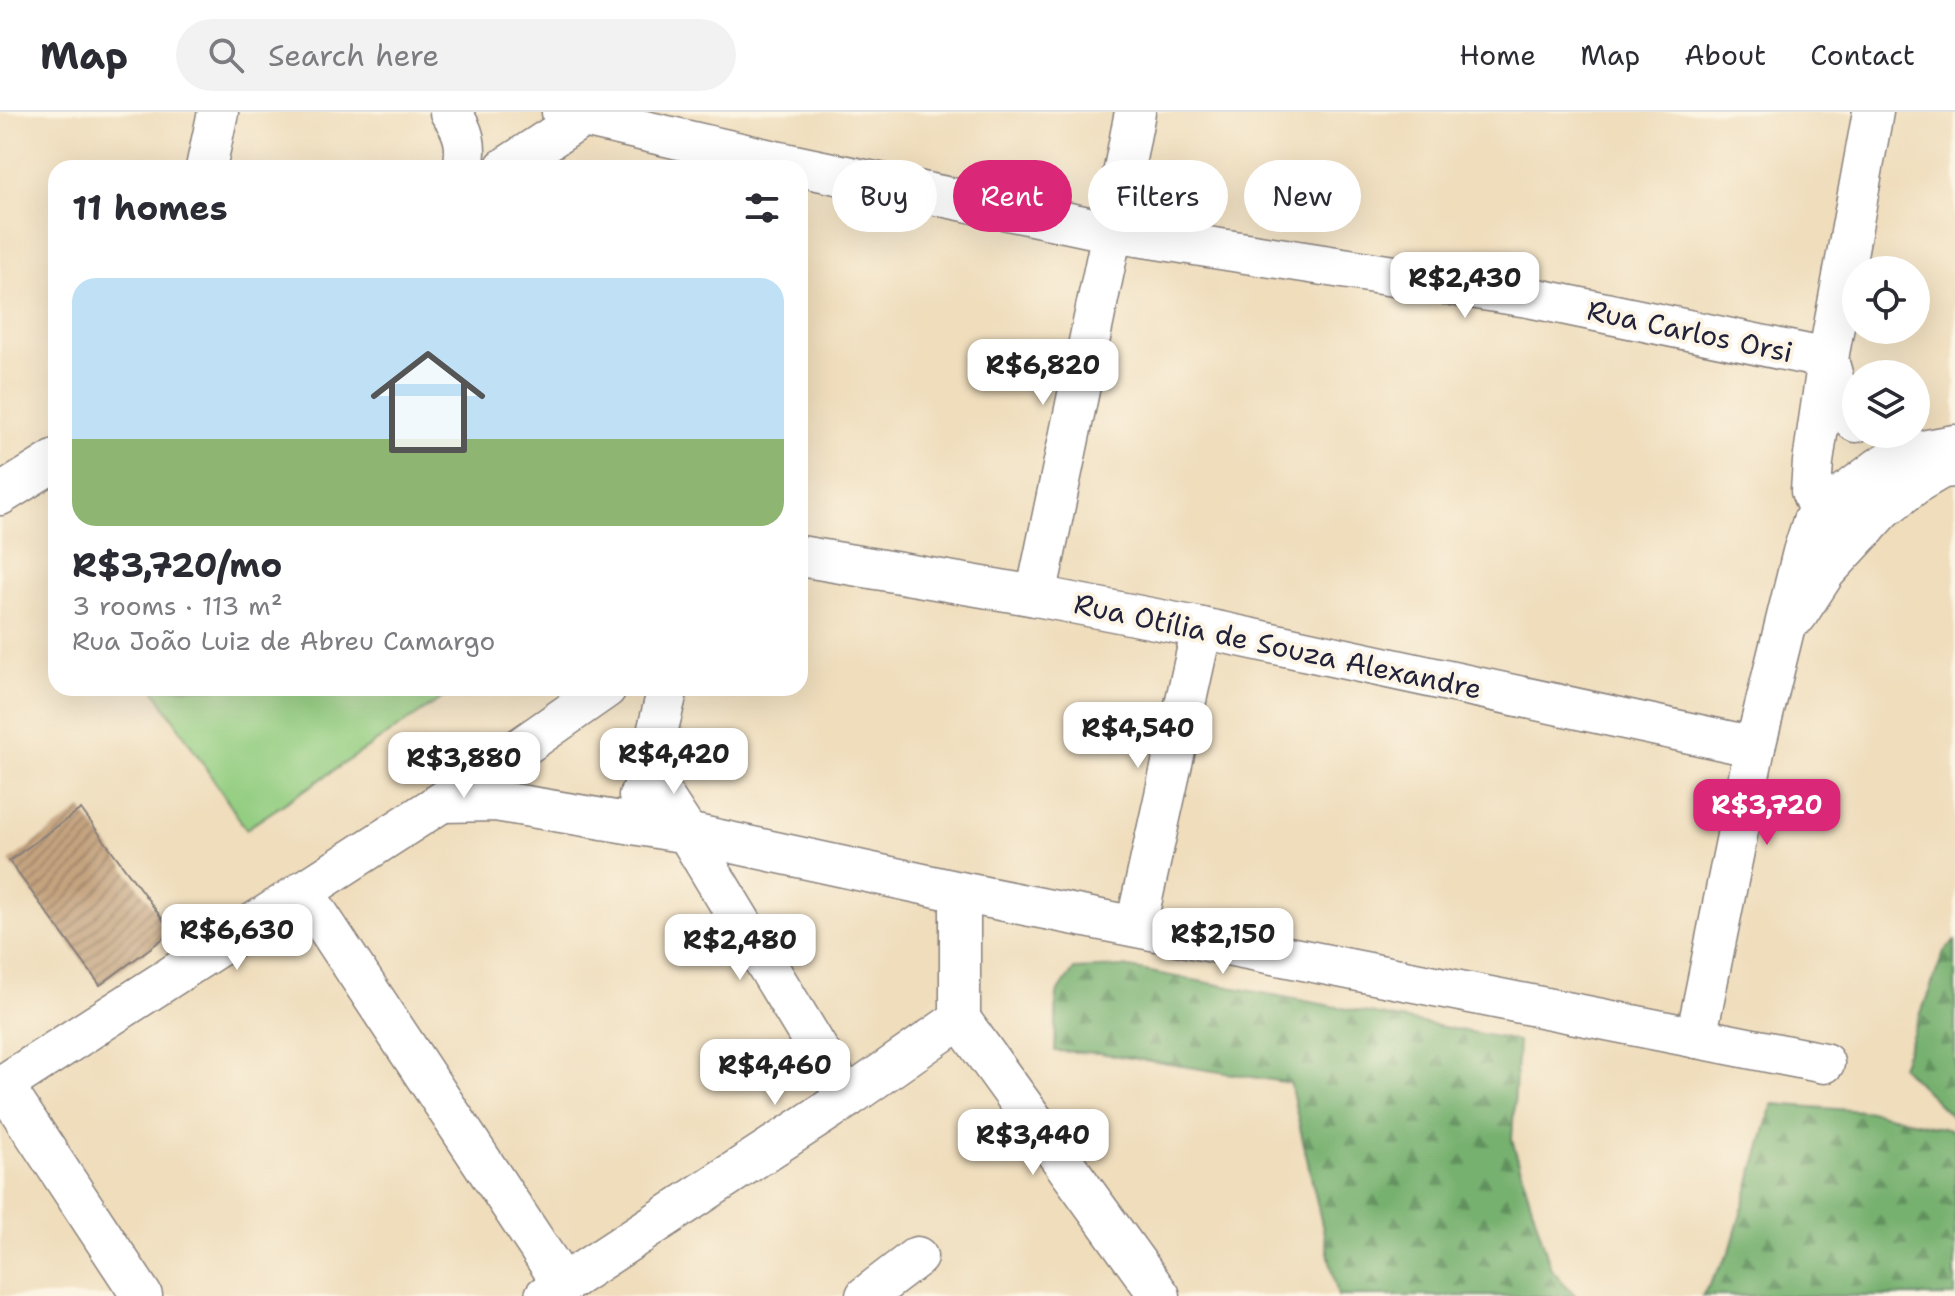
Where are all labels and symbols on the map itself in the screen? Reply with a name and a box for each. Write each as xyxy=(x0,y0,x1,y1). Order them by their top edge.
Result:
pin: R$2,430 xyxy=(1391,252,1539,320)
street label: Rua Carlos Orsi xyxy=(1584,291,1796,371)
pin: R$6,820 xyxy=(969,339,1117,407)
street label: Rua Otília de Souza Alexandre xyxy=(1071,584,1485,708)
pin: R$4,540 xyxy=(1064,702,1212,770)
pin: R$4,420 xyxy=(600,728,748,796)
pin: R$3,880 xyxy=(390,732,538,800)
pin: R$3,720 xyxy=(1693,779,1841,847)
pin: R$6,630 xyxy=(163,904,311,972)
pin: R$2,150 xyxy=(1149,908,1297,976)
pin: R$2,480 xyxy=(666,914,814,982)
pin: R$4,460 xyxy=(701,1039,849,1107)
pin: R$3,440 xyxy=(959,1109,1107,1177)

